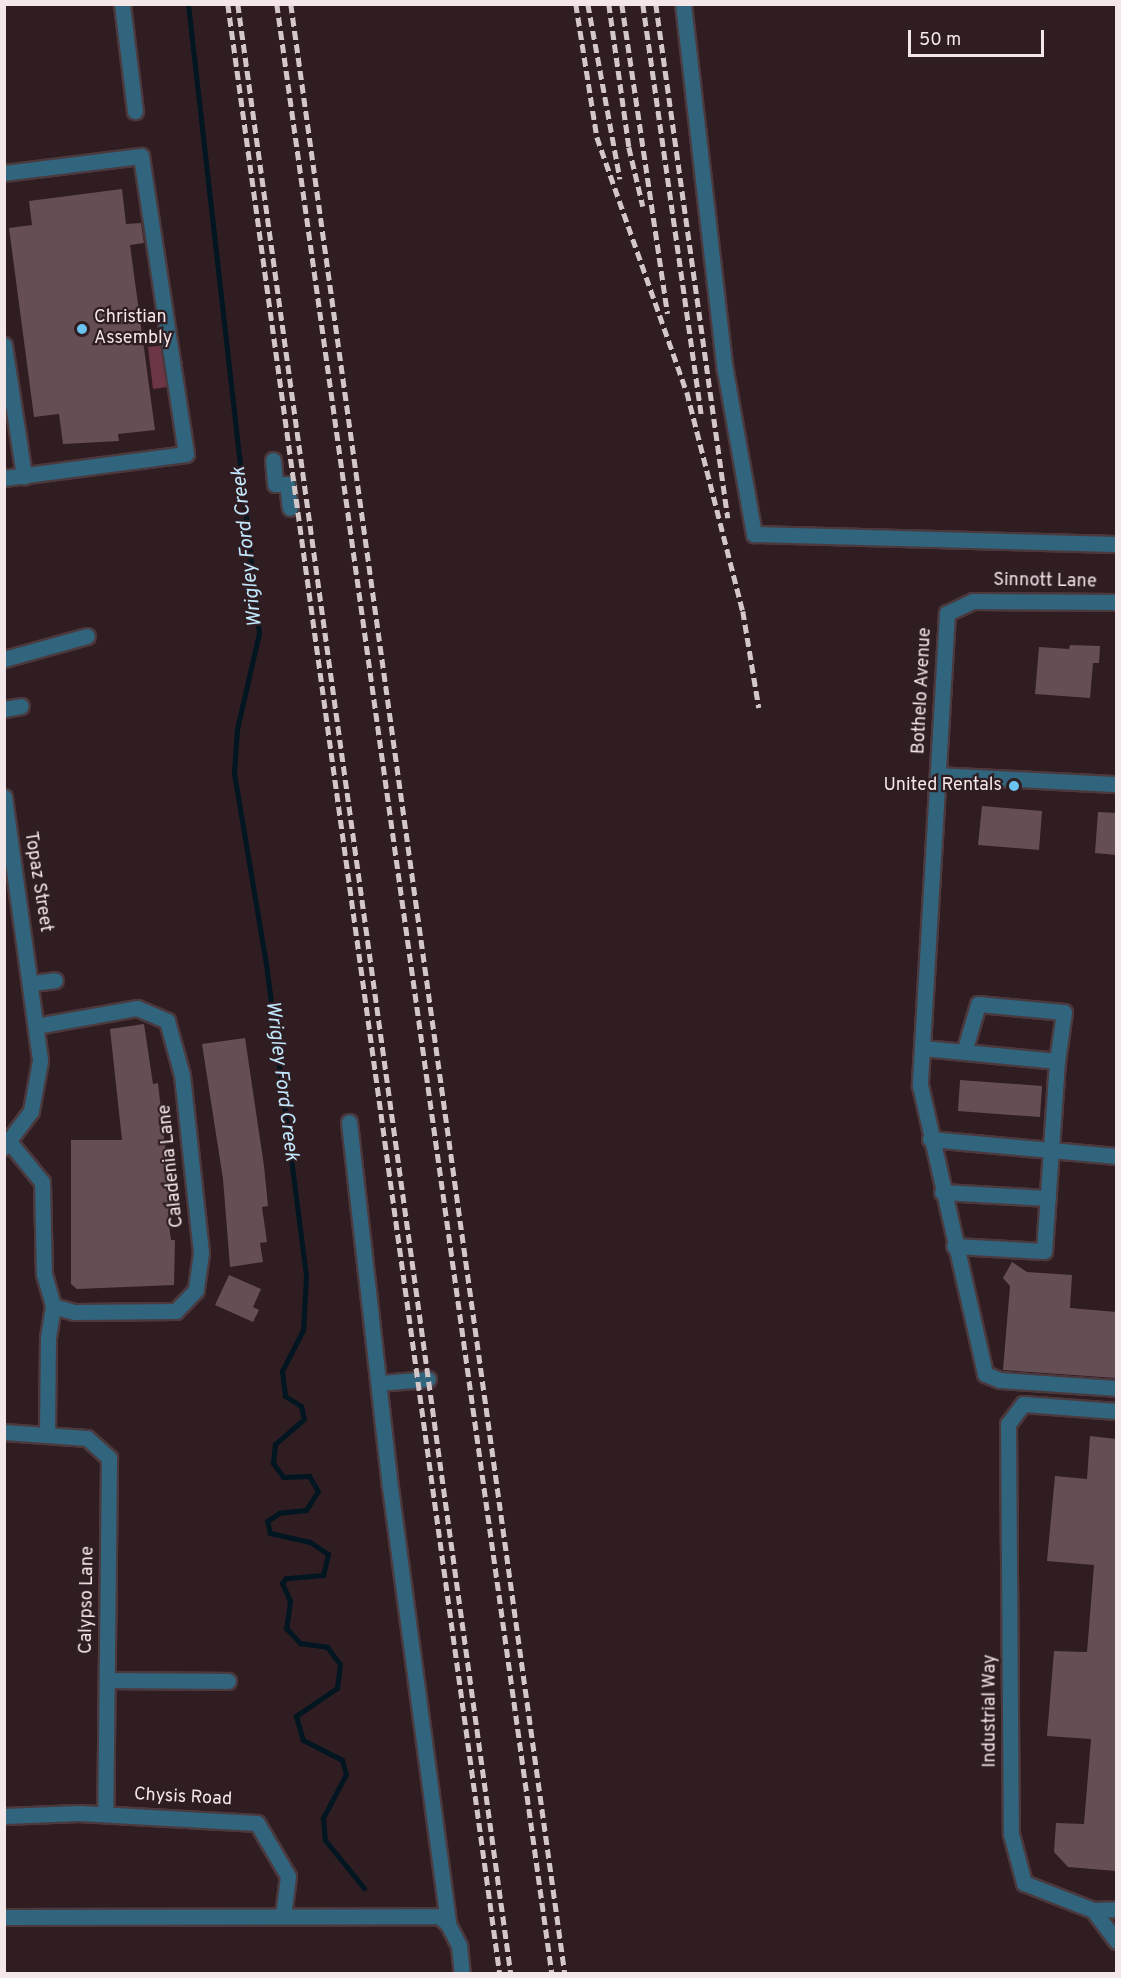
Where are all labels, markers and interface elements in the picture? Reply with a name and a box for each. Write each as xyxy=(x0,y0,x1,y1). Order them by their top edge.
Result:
scale bar xyxy=(911,18,1048,56)
text: 50 m xyxy=(919,29,961,52)
place label: Christian Assembly xyxy=(94,308,172,350)
marker: Christian Assembly xyxy=(75,322,89,336)
water label: Wrigley Ford Creek xyxy=(228,465,268,629)
street label: Sinnott Lane xyxy=(993,570,1097,594)
street label: Bothelo Avenue xyxy=(909,627,937,755)
place label: United Rentals xyxy=(883,775,1002,797)
marker: United Rentals xyxy=(1007,779,1021,793)
street label: Topaz Street xyxy=(18,830,56,934)
water label: Wrigley Ford Creek xyxy=(259,999,303,1163)
street label: Caladenia Lane xyxy=(155,1103,189,1229)
street label: Calypso Lane xyxy=(76,1546,100,1654)
street label: Industrial Way xyxy=(980,1654,1002,1768)
street label: Chysis Road xyxy=(133,1785,233,1811)

